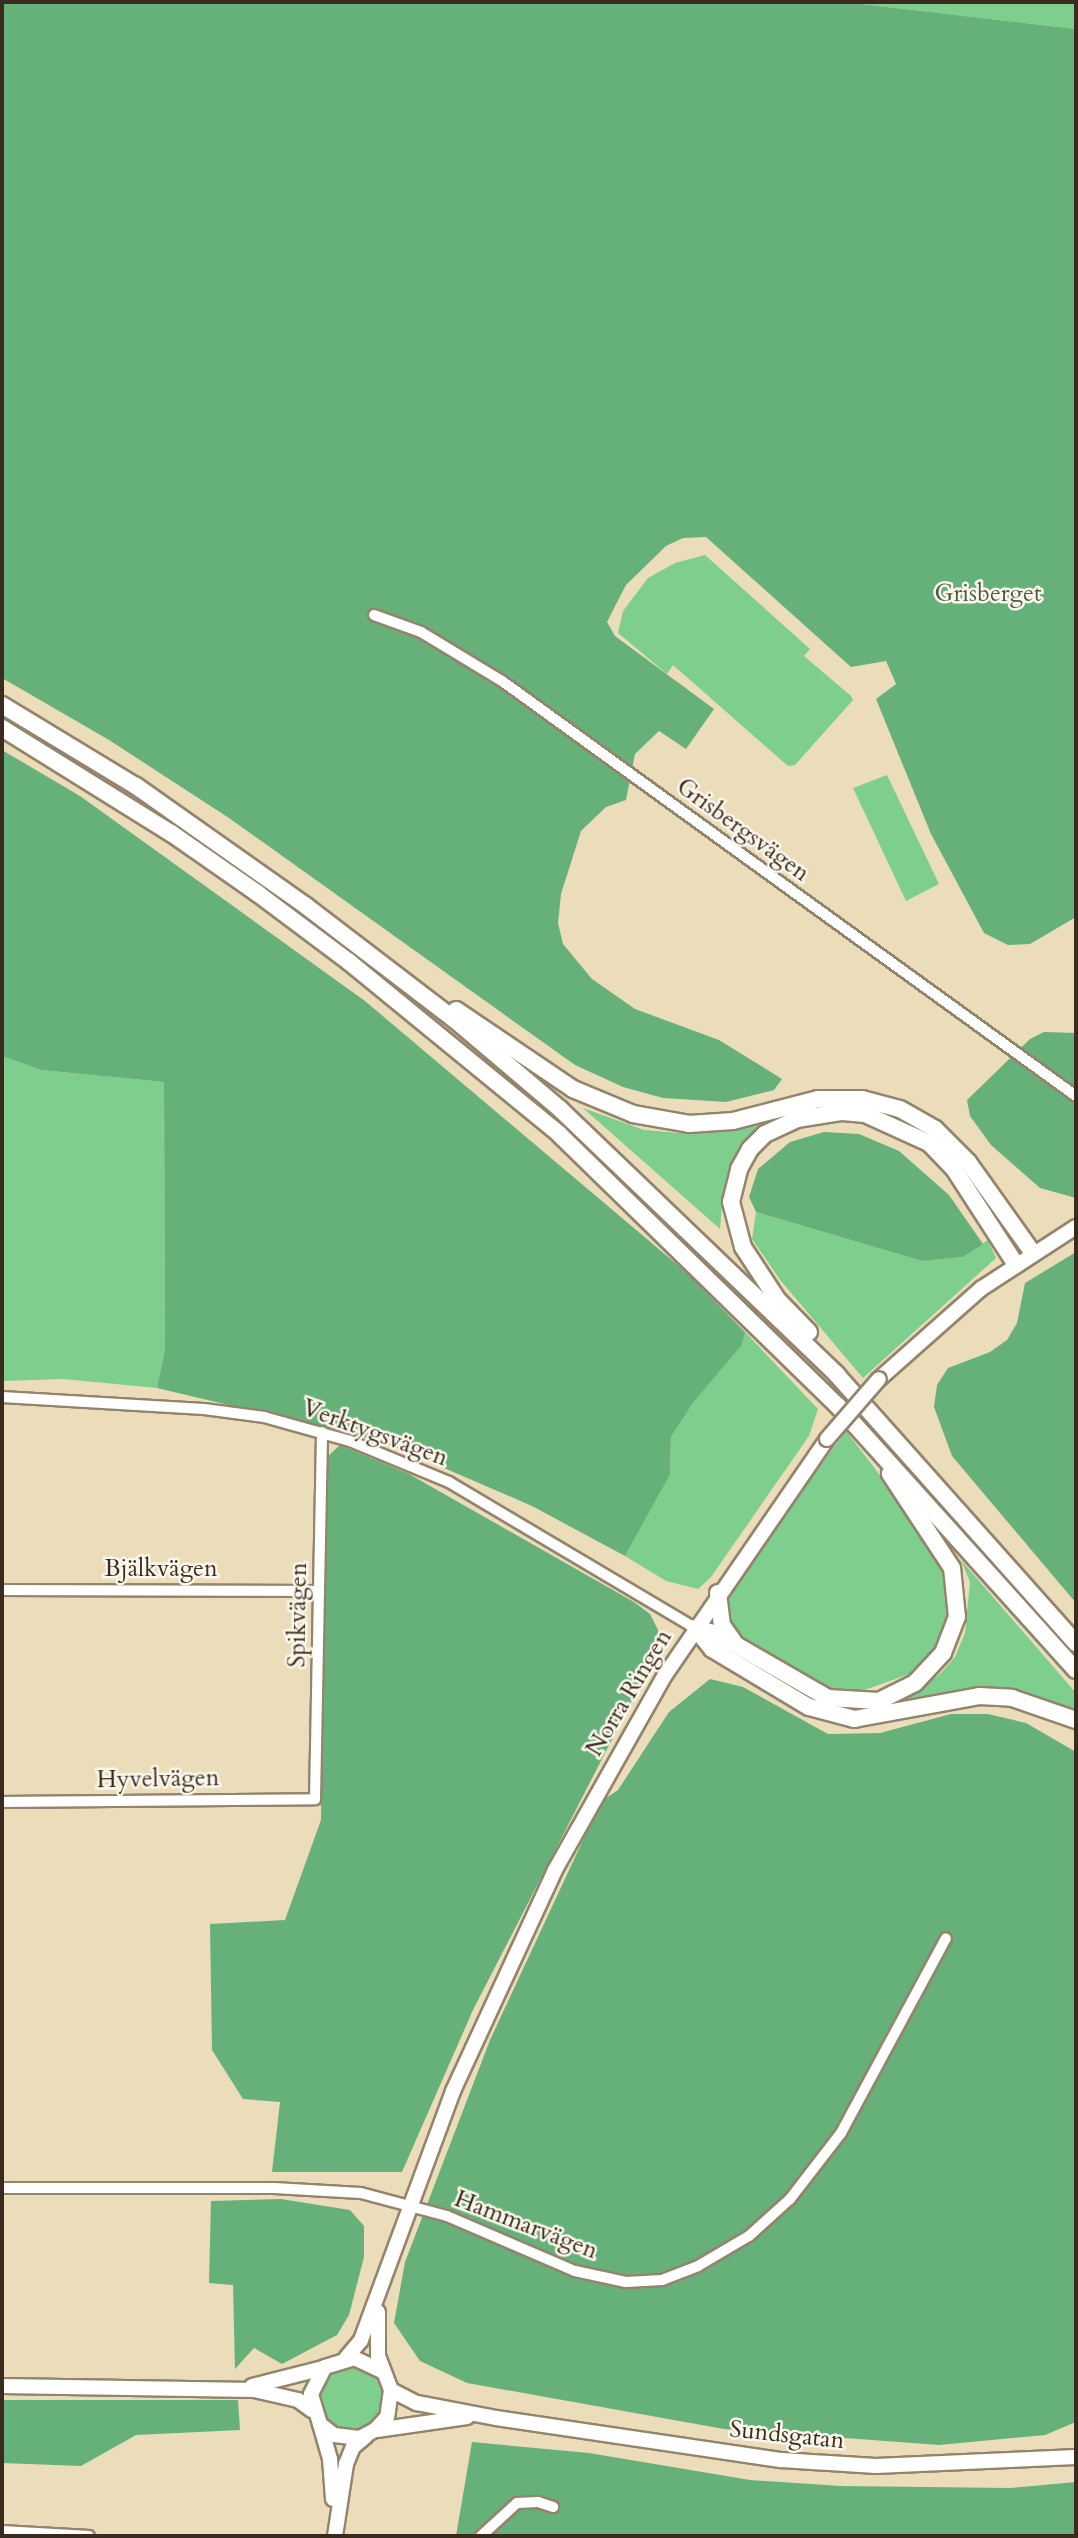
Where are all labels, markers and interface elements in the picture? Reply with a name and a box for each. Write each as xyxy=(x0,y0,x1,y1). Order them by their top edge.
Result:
park label: Grisberget xyxy=(935,580,1041,608)
street label: Grisbergsvägen xyxy=(671,772,815,888)
street label: Verktygsvägen xyxy=(298,1393,452,1473)
street label: Bjälkvägen xyxy=(104,1555,218,1583)
street label: Spikvägen xyxy=(283,1562,313,1668)
street label: Norra Ringen xyxy=(580,1624,678,1762)
street label: Hyvelvägen xyxy=(96,1764,220,1794)
street label: Hammarvägen xyxy=(450,2185,602,2265)
street label: Sundsgatan xyxy=(728,2415,846,2455)

